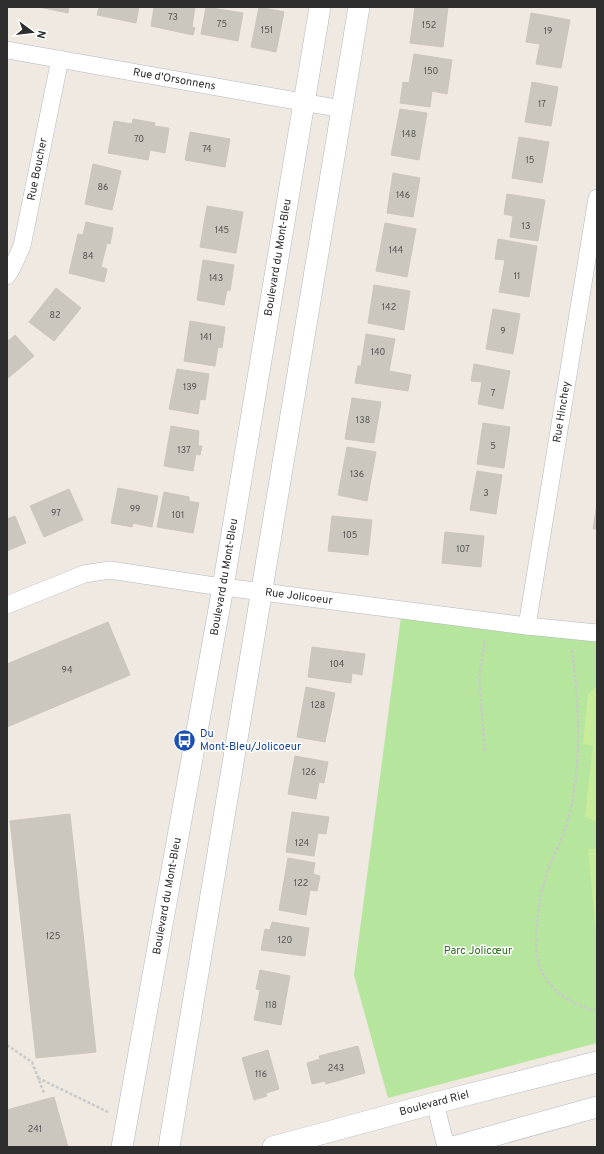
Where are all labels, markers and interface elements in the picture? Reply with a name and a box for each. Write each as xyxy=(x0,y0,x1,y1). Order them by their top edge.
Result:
north arrow xyxy=(12,12,52,52)
house number: 73 xyxy=(168,12,178,23)
house number: 75 xyxy=(217,19,227,30)
house number: 152 xyxy=(422,20,436,31)
house number: 151 xyxy=(261,25,273,36)
house number: 19 xyxy=(544,26,552,37)
text: N xyxy=(33,29,48,40)
street label: Rue d'Orsonnens xyxy=(132,65,217,94)
house number: 150 xyxy=(424,66,439,77)
house number: 17 xyxy=(538,99,546,110)
house number: 148 xyxy=(402,129,416,140)
house number: 70 xyxy=(134,134,144,145)
street label: Rue Boucher xyxy=(24,136,51,202)
house number: 74 xyxy=(202,144,212,155)
house number: 15 xyxy=(526,155,534,166)
house number: 86 xyxy=(98,182,108,193)
house number: 146 xyxy=(396,190,410,201)
street label: Boulevard du Mont-Bleu xyxy=(261,198,295,317)
house number: 13 xyxy=(522,221,530,232)
house number: 145 xyxy=(215,225,229,236)
house number: 144 xyxy=(389,245,404,256)
house number: 84 xyxy=(82,251,94,262)
house number: 11 xyxy=(514,271,520,282)
house number: 143 xyxy=(209,273,223,284)
house number: 142 xyxy=(382,302,396,313)
house number: 82 xyxy=(50,310,60,321)
house number: 9 xyxy=(500,326,506,337)
house number: 141 xyxy=(200,332,212,343)
house number: 140 xyxy=(371,347,385,358)
street label: Rue Hinchey xyxy=(550,380,574,444)
house number: 139 xyxy=(183,382,197,393)
house number: 7 xyxy=(491,388,496,399)
house number: 138 xyxy=(356,415,370,426)
house number: 5 xyxy=(490,441,496,452)
house number: 137 xyxy=(177,445,191,456)
house number: 136 xyxy=(350,469,364,480)
house number: 3 xyxy=(483,488,489,499)
house number: 99 xyxy=(130,504,140,515)
house number: 97 xyxy=(51,508,61,519)
house number: 101 xyxy=(172,510,184,521)
street label: Boulevard du Mont-Bleu xyxy=(207,518,241,637)
house number: 105 xyxy=(343,530,357,541)
house number: 107 xyxy=(456,544,470,555)
street label: Rue Jolicoeur xyxy=(264,585,334,608)
house number: 104 xyxy=(330,659,345,670)
house number: 94 xyxy=(62,665,73,676)
house number: 128 xyxy=(311,700,325,711)
bus stop icon: Du Mont-Bleu/Jolicoeur xyxy=(172,727,198,753)
place label: Du Mont-Bleu/Jolicoeur xyxy=(200,727,302,754)
house number: 126 xyxy=(302,767,316,778)
street label: Boulevard du Mont-Bleu xyxy=(150,836,185,956)
house number: 124 xyxy=(295,838,310,849)
house number: 122 xyxy=(294,878,308,889)
house number: 125 xyxy=(46,931,60,942)
house number: 120 xyxy=(278,935,293,946)
park label: Parc Jolicœur xyxy=(444,944,513,958)
house number: 118 xyxy=(265,1000,277,1011)
house number: 243 xyxy=(328,1063,344,1074)
house number: 116 xyxy=(255,1069,267,1080)
street label: Boulevard Riel xyxy=(398,1088,470,1119)
house number: 241 xyxy=(28,1124,42,1135)

